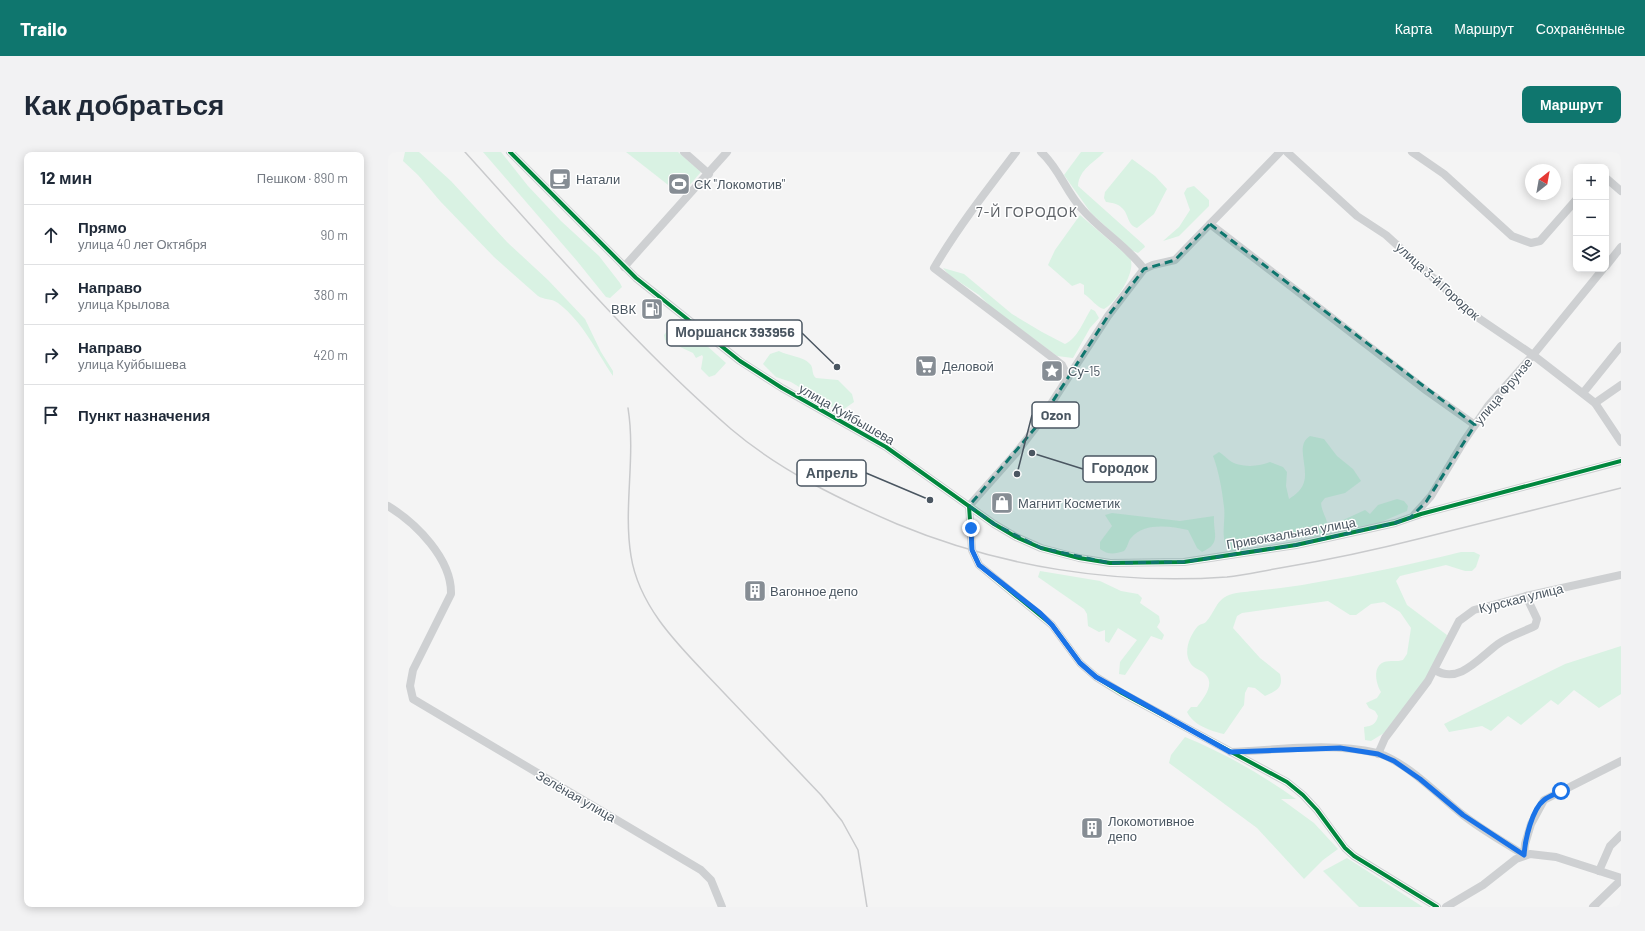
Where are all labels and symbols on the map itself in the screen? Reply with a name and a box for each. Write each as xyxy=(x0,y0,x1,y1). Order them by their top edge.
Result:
north arrow xyxy=(1525,164,1561,200)
cafe icon: Натали xyxy=(547,166,573,192)
place label: Натали xyxy=(576,171,620,187)
sports icon: СК "Локомотив" xyxy=(666,171,692,197)
place label: СК "Локомотив" xyxy=(694,176,786,192)
district label: 7-Й ГОРОДОК xyxy=(976,203,1078,220)
street label: улица 3-й Городок xyxy=(1392,239,1484,323)
fuel station icon: ВВК xyxy=(639,296,665,322)
place label: ВВК xyxy=(611,301,636,317)
callout: Моршанск 393956 xyxy=(667,320,802,346)
text: Моршанск 393956 xyxy=(675,323,795,340)
supermarket icon: Деловой xyxy=(913,353,939,379)
street label: улица Фрунзе xyxy=(1471,354,1535,428)
place label: Деловой xyxy=(942,358,994,374)
place icon: Су-15 xyxy=(1039,358,1065,384)
place label: Су-15 xyxy=(1068,363,1101,379)
street label: улица Куйбышева xyxy=(796,380,898,448)
callout: Ozon xyxy=(1032,402,1079,428)
text: Ozon xyxy=(1041,406,1071,423)
callout: Городок xyxy=(1083,456,1156,482)
text: Городок xyxy=(1091,459,1150,476)
callout: Апрель xyxy=(797,460,866,486)
text: Апрель xyxy=(806,464,859,481)
shop icon: Магнит Косметик xyxy=(989,490,1015,516)
place label: Магнит Косметик xyxy=(1018,495,1120,511)
street label: Привокзальная улица xyxy=(1225,514,1358,552)
route end xyxy=(962,519,980,537)
building icon: Вагонное депо xyxy=(742,578,768,604)
street label: Курская улица xyxy=(1477,580,1566,616)
place label: Вагонное депо xyxy=(770,583,858,599)
street label: Зелёная улица xyxy=(533,767,619,826)
route start xyxy=(1552,782,1570,800)
place label: Локомотивное депо xyxy=(1108,813,1194,844)
building icon: Локомотивное депо xyxy=(1079,815,1105,841)

